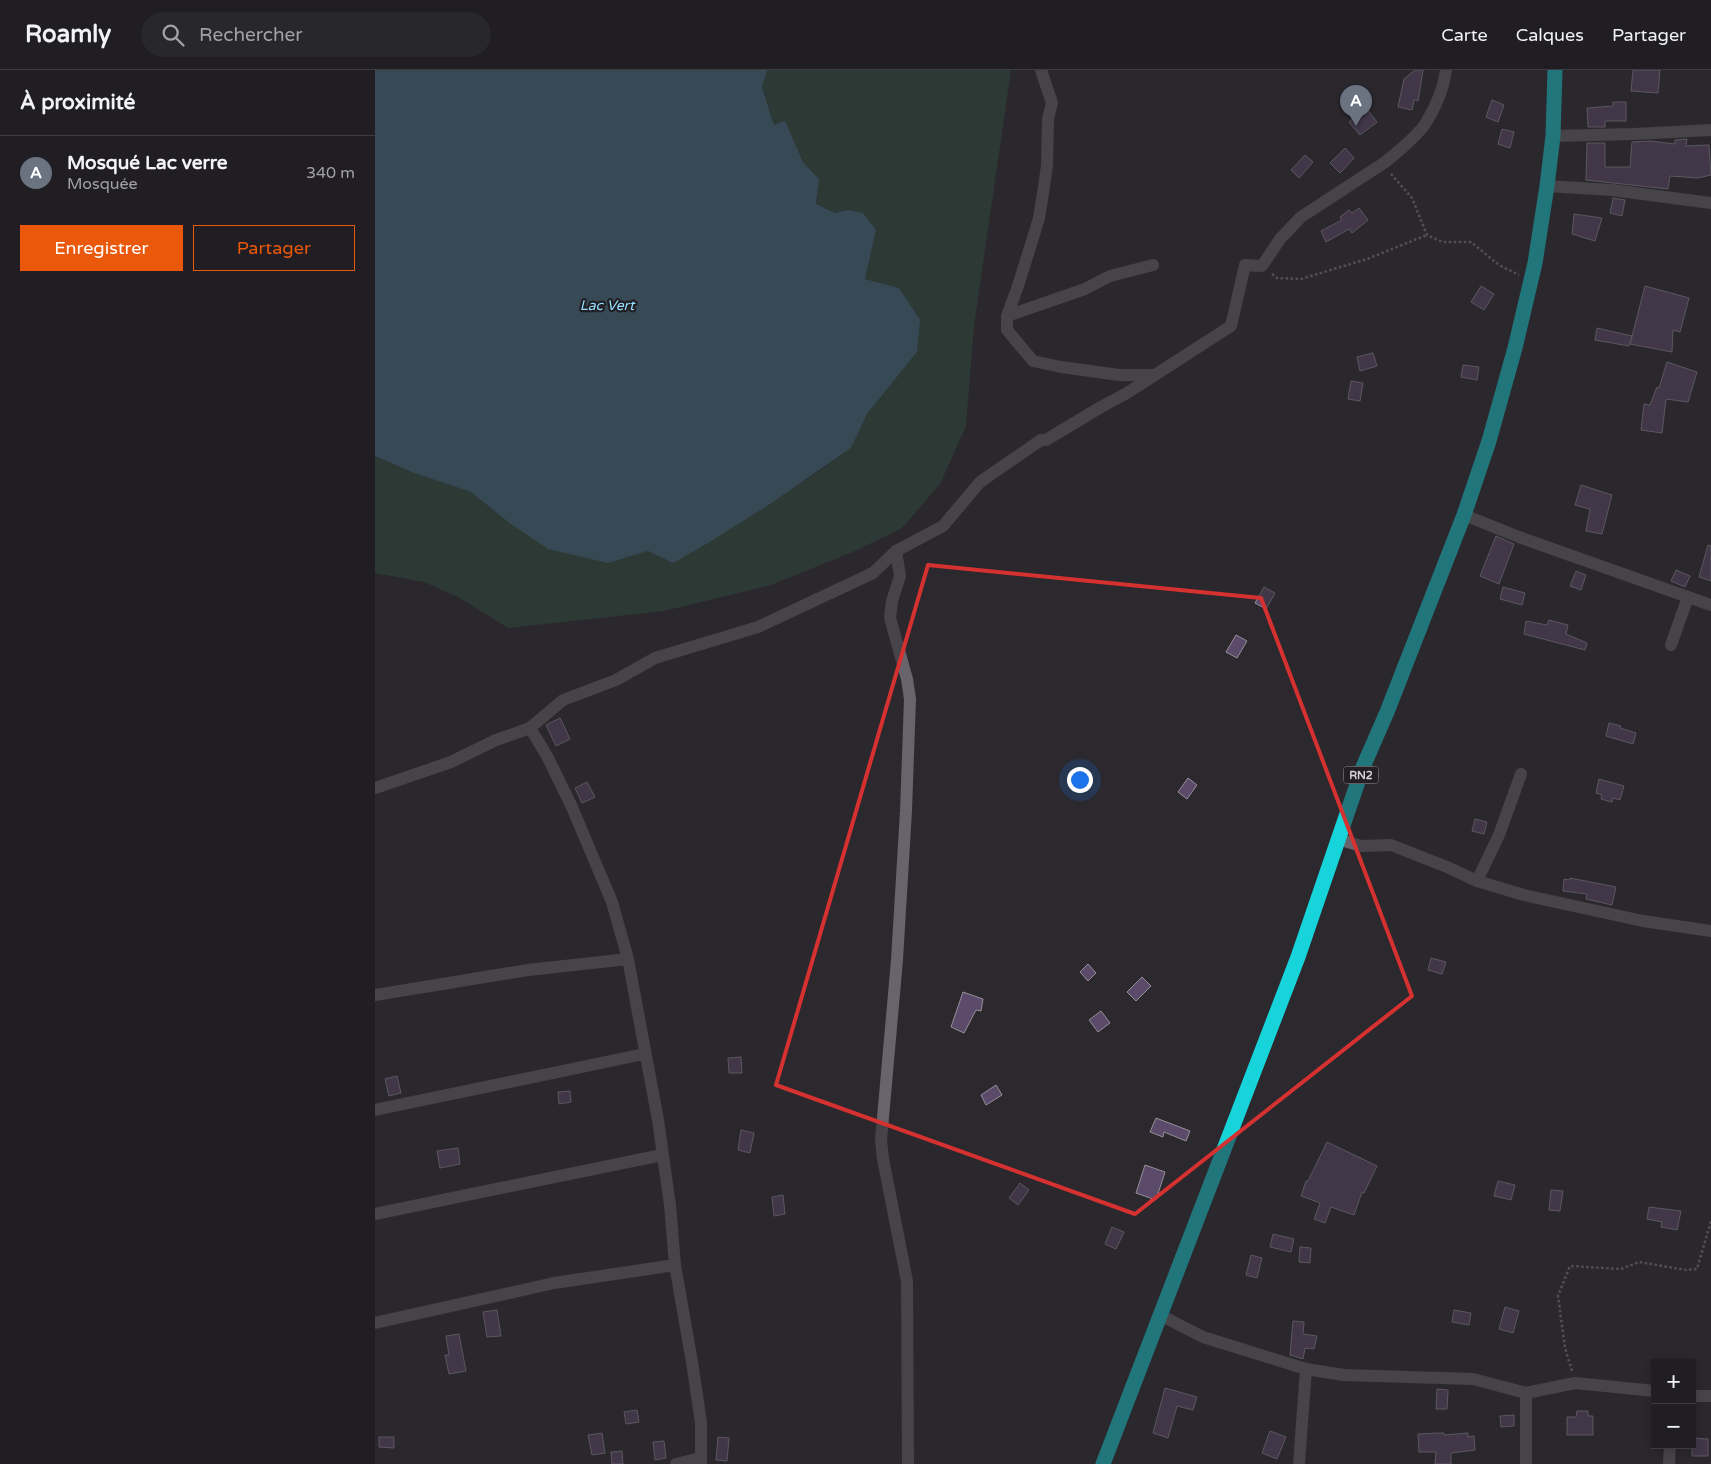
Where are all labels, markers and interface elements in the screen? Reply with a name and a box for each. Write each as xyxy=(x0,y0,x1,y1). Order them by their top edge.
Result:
search box xyxy=(141,12,491,57)
text: Roamly xyxy=(25,20,111,49)
icon: search xyxy=(159,21,187,49)
text: Rechercher xyxy=(199,24,303,46)
text: Carte xyxy=(1441,24,1488,46)
text: Calques xyxy=(1516,24,1584,46)
text: Partager xyxy=(1612,24,1686,46)
pin: A xyxy=(1340,85,1372,126)
text: À proximité xyxy=(20,90,135,115)
text: Mosqué Lac verre xyxy=(67,152,227,174)
text: A xyxy=(30,163,42,183)
text: 340 m xyxy=(306,163,355,183)
text: Mosquée xyxy=(67,174,138,194)
button: Enregistrer xyxy=(20,225,183,271)
button: Partager xyxy=(193,225,355,271)
water label: Lac Vert xyxy=(580,297,636,314)
road number: RN2 xyxy=(1343,766,1379,784)
your location xyxy=(1067,767,1093,793)
map controls xyxy=(1651,1359,1696,1449)
button: + xyxy=(1651,1359,1696,1404)
button: − xyxy=(1651,1404,1696,1449)

